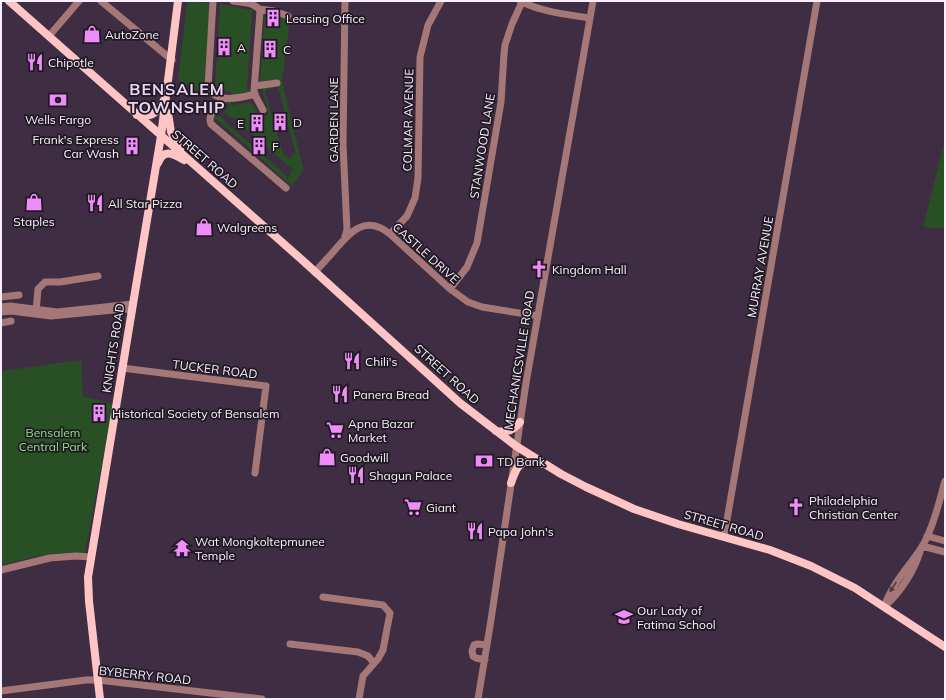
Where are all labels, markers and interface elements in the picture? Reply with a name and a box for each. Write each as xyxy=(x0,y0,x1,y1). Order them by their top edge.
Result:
building icon: Leasing Office xyxy=(263,8,283,28)
place label: Leasing Office xyxy=(286,11,365,26)
shop icon: AutoZone xyxy=(82,24,102,44)
place label: AutoZone xyxy=(105,27,159,42)
building icon: A xyxy=(214,37,234,57)
building icon: C xyxy=(260,39,280,59)
place label: A xyxy=(237,40,246,55)
place label: C xyxy=(283,42,291,57)
restaurant icon: Chipotle xyxy=(25,52,45,72)
place label: Chipotle xyxy=(48,55,94,70)
street label: COLMAR AVENUE xyxy=(400,69,416,171)
street label: GARDEN LANE xyxy=(326,77,341,163)
district label: BENSALEM TOWNSHIP xyxy=(128,79,226,117)
bank icon: Wells Fargo xyxy=(48,90,68,110)
street label: STANWOOD LANE xyxy=(466,92,498,200)
place label: Wells Fargo xyxy=(25,112,91,127)
building icon: D xyxy=(270,112,290,132)
building icon: E xyxy=(247,113,267,133)
place label: D xyxy=(293,115,302,130)
place label: E xyxy=(237,116,244,131)
street label: STREET ROAD xyxy=(169,126,241,192)
place label: Frank's Express Car Wash xyxy=(33,132,119,161)
building icon: Frank's Express Car Wash xyxy=(122,136,142,156)
building icon: F xyxy=(249,136,269,156)
place label: F xyxy=(272,139,279,154)
shop icon: Staples xyxy=(24,192,44,212)
restaurant icon: All Star Pizza xyxy=(85,193,105,213)
place label: All Star Pizza xyxy=(108,196,182,211)
place label: Staples xyxy=(13,214,55,229)
street label: MURRAY AVENUE xyxy=(744,215,776,319)
shop icon: Walgreens xyxy=(194,217,214,237)
street label: CASTLE DRIVE xyxy=(390,219,462,287)
place label: Walgreens xyxy=(217,220,277,235)
church icon: Kingdom Hall xyxy=(529,259,549,279)
place label: Kingdom Hall xyxy=(552,262,627,277)
street label: MECHANICSVILLE ROAD xyxy=(501,289,537,431)
street label: KNIGHTS ROAD xyxy=(99,302,127,394)
street label: STREET ROAD xyxy=(411,341,483,407)
restaurant icon: Chili's xyxy=(342,351,362,371)
place label: Chili's xyxy=(365,354,397,369)
street label: TUCKER ROAD xyxy=(172,356,258,382)
restaurant icon: Panera Bread xyxy=(330,384,350,404)
place label: Panera Bread xyxy=(353,387,429,402)
building icon: Historical Society of Bensalem xyxy=(89,403,109,423)
place label: Historical Society of Bensalem xyxy=(112,406,279,421)
place label: Apna Bazar Market xyxy=(348,416,415,445)
supermarket icon: Apna Bazar Market xyxy=(325,420,345,440)
park label: Bensalem Central Park xyxy=(19,425,88,454)
shop icon: Goodwill xyxy=(317,447,337,467)
place label: Goodwill xyxy=(340,450,389,465)
bank icon: TD Bank xyxy=(474,451,494,471)
place label: TD Bank xyxy=(497,454,546,469)
restaurant icon: Shagun Palace xyxy=(346,465,366,485)
place label: Shagun Palace xyxy=(369,468,452,483)
place label: Philadelphia Christian Center xyxy=(809,493,899,522)
supermarket icon: Giant xyxy=(403,497,423,517)
church icon: Philadelphia Christian Center xyxy=(786,497,806,517)
place label: Giant xyxy=(426,500,456,515)
street label: STREET ROAD xyxy=(682,506,766,544)
restaurant icon: Papa John's xyxy=(465,521,485,541)
place label: Papa John's xyxy=(488,524,554,539)
place label: Wat Mongkoltepmunee Temple xyxy=(195,534,325,563)
temple icon: Wat Mongkoltepmunee Temple xyxy=(172,538,192,558)
one-way arrow xyxy=(889,582,897,592)
place label: Our Lady of Fatima School xyxy=(637,603,716,632)
school or university icon: Our Lady of Fatima School xyxy=(614,607,634,627)
street label: BYBERRY ROAD xyxy=(98,663,192,687)

